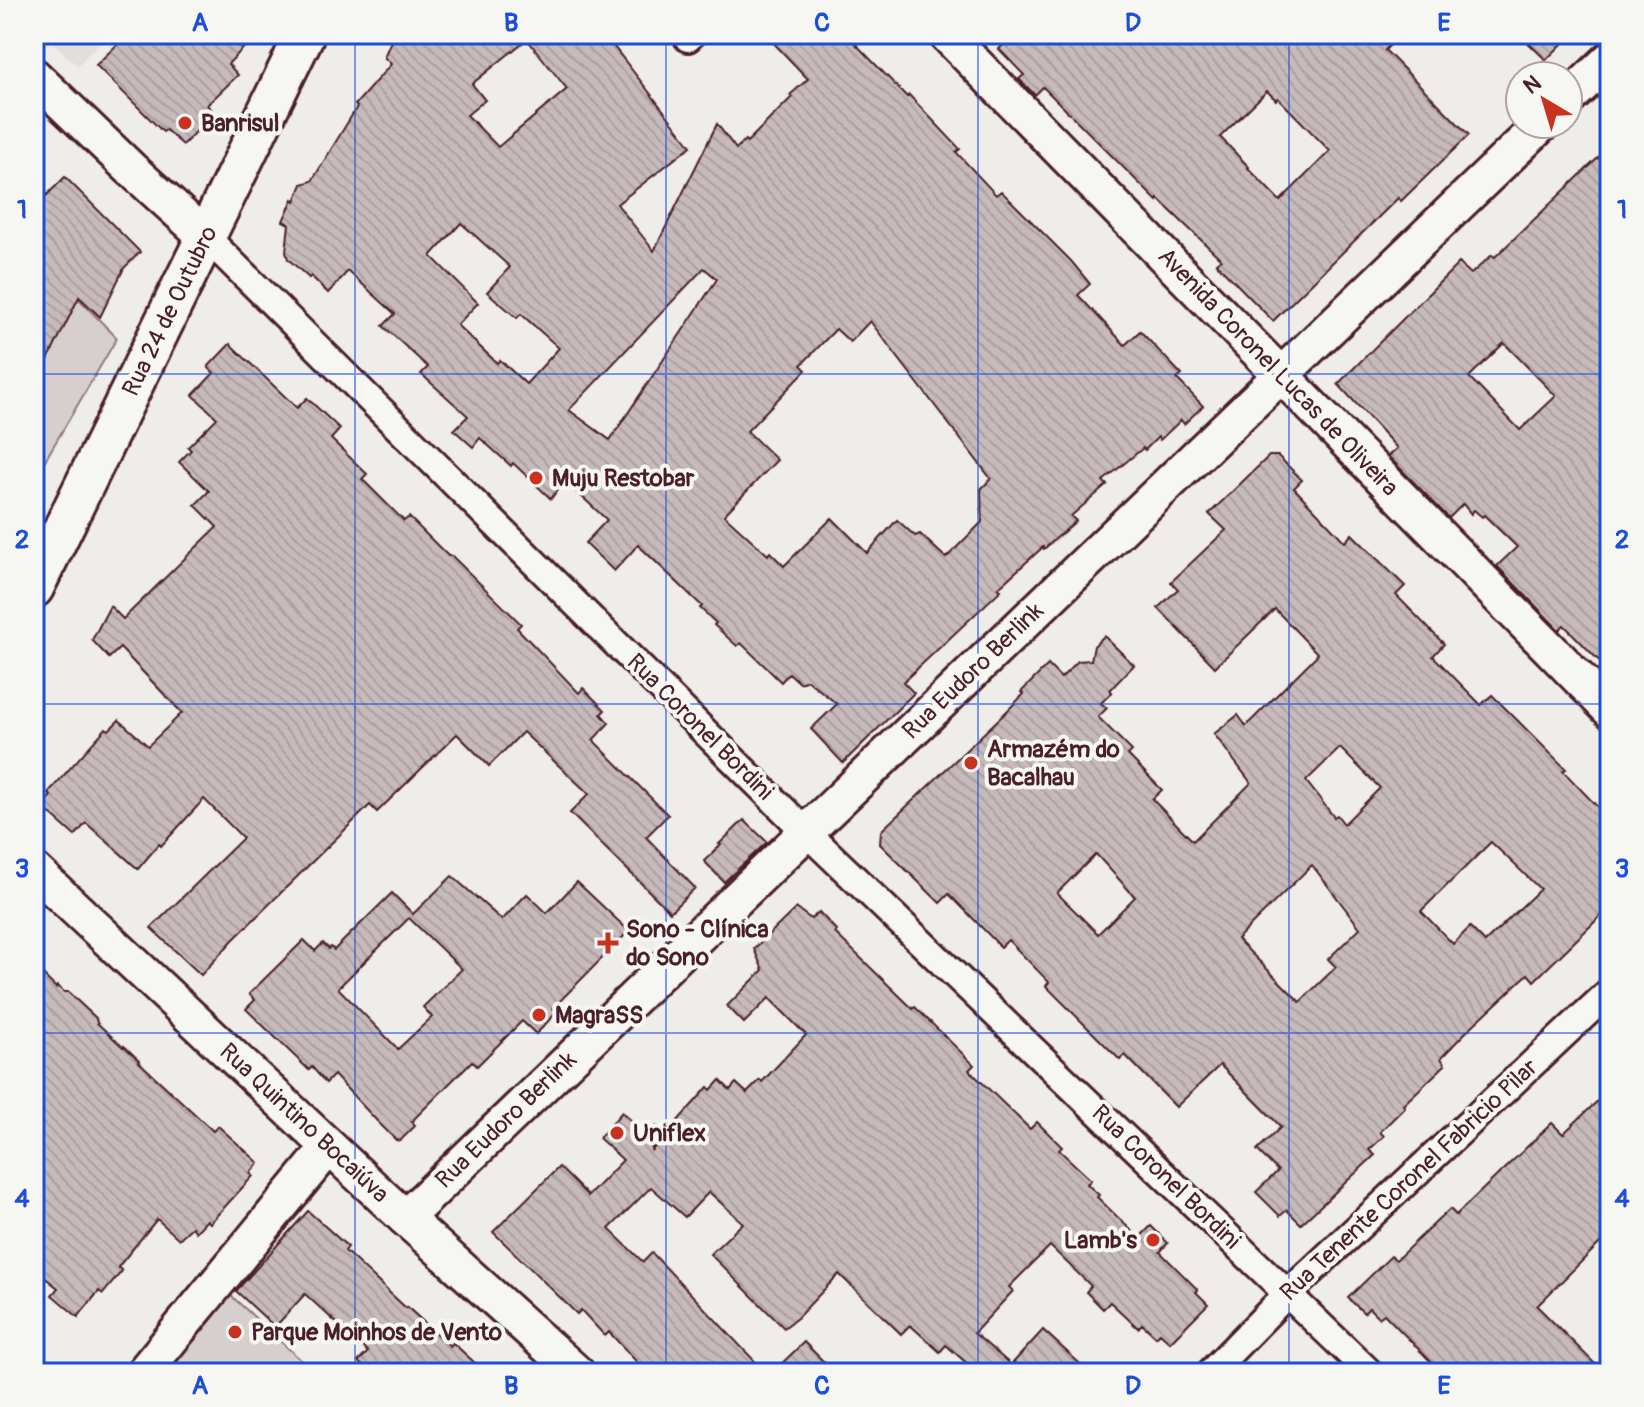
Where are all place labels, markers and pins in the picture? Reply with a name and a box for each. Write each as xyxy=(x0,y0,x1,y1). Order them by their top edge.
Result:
place label: Banrisul xyxy=(201,109,279,138)
marker: Banrisul xyxy=(176,114,194,132)
place label: Muju Restobar xyxy=(552,464,695,493)
marker: Muju Restobar xyxy=(527,469,545,487)
place label: Armazém do Bacalhau xyxy=(987,735,1120,792)
marker: Armazém do Bacalhau xyxy=(962,754,980,772)
place label: Sono - Clínica do Sono xyxy=(626,915,769,972)
marker: Sono - Clínica do Sono xyxy=(597,932,619,954)
place label: MagraSS xyxy=(555,1001,643,1030)
marker: MagraSS xyxy=(530,1006,548,1024)
place label: Uniflex xyxy=(633,1119,706,1148)
marker: Uniflex xyxy=(608,1124,626,1142)
place label: Lamb's xyxy=(1064,1226,1137,1255)
marker: Lamb's xyxy=(1144,1231,1162,1249)
place label: Parque Moinhos de Vento xyxy=(251,1318,502,1347)
marker: Parque Moinhos de Vento xyxy=(226,1323,244,1341)

